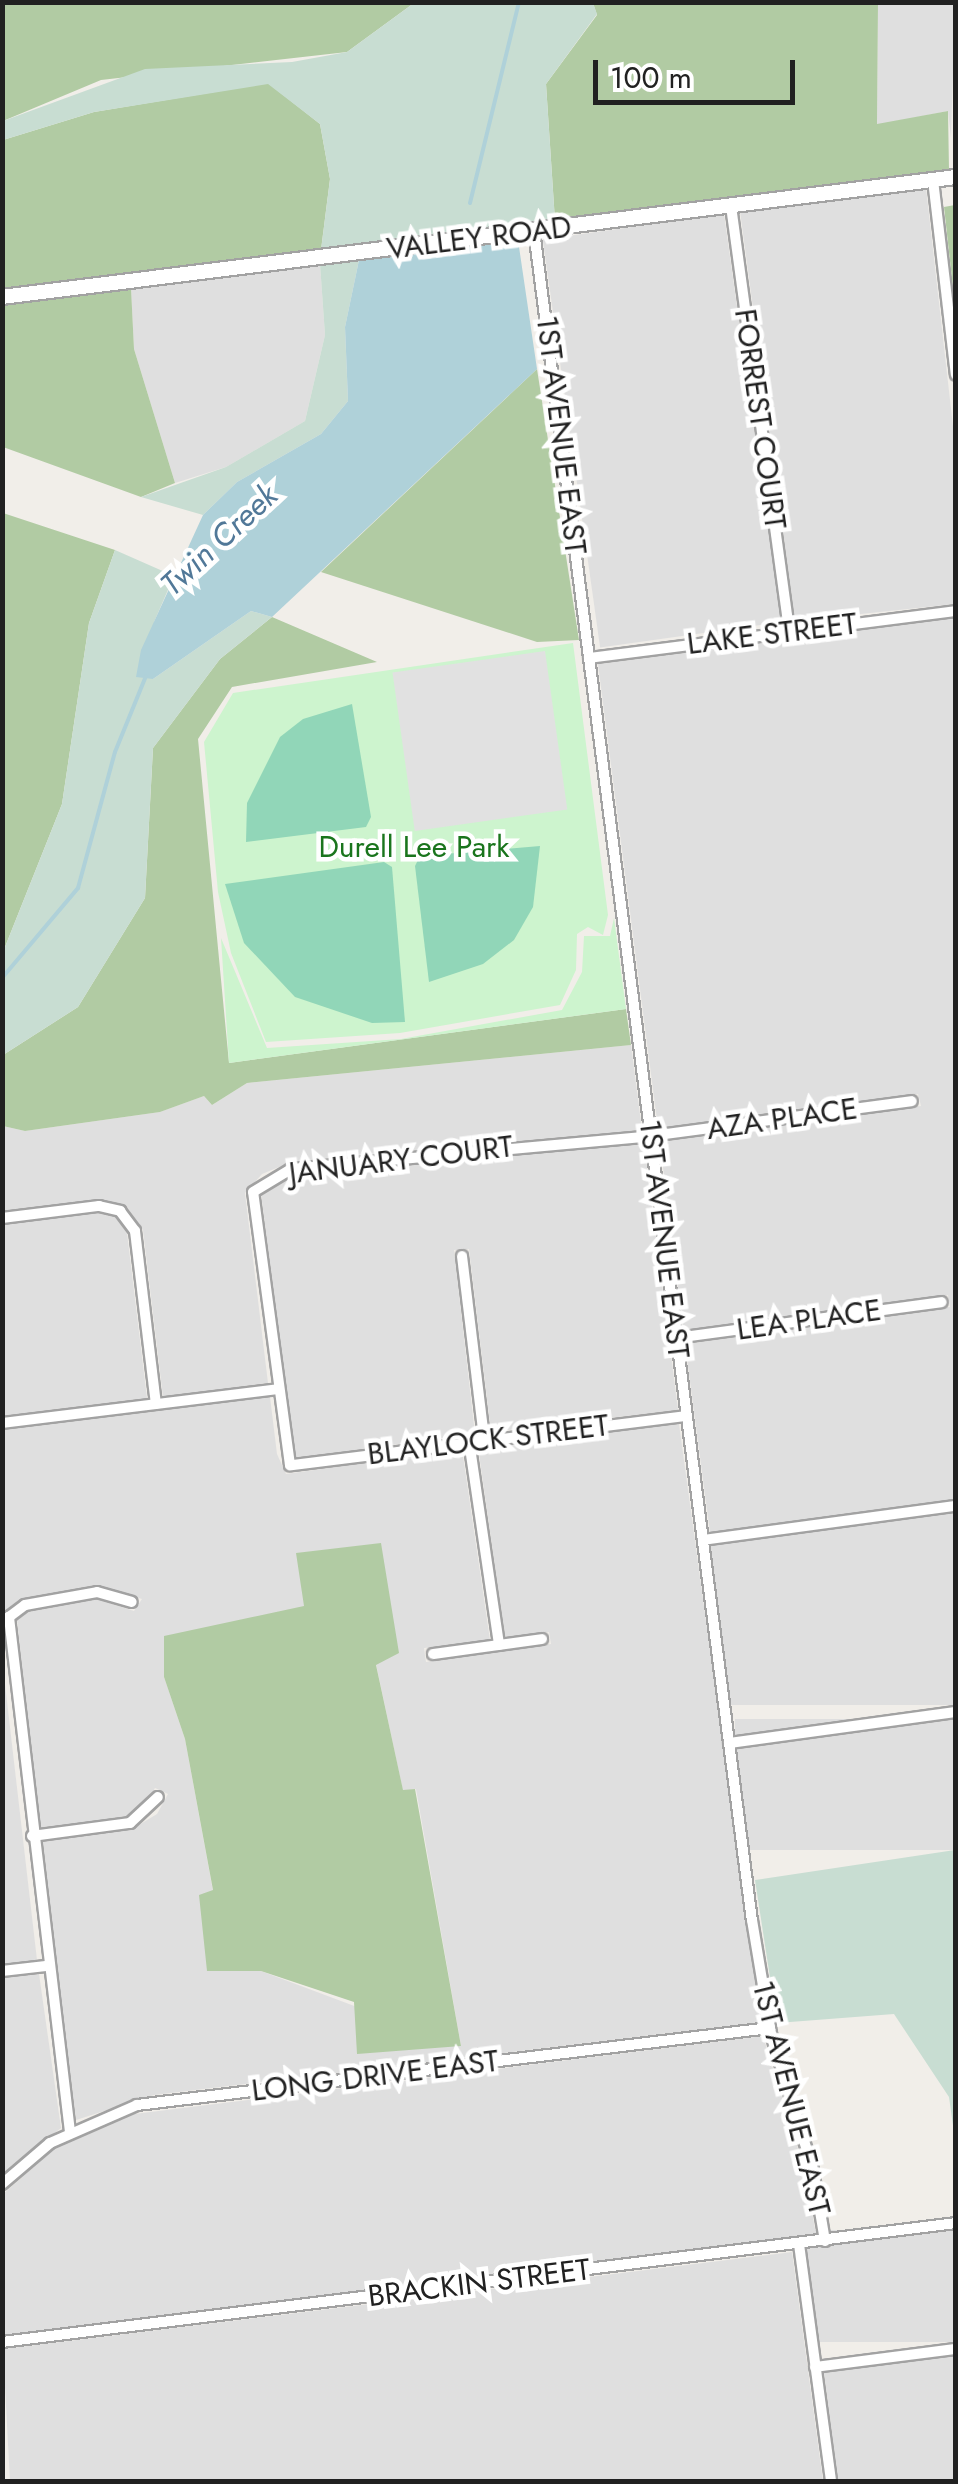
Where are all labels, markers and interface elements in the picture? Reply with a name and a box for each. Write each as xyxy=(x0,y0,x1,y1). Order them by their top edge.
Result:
scale bar xyxy=(598,40,800,102)
text: 100 m xyxy=(610,56,692,99)
street label: VALLEY ROAD xyxy=(385,209,573,267)
street label: FORREST COURT xyxy=(727,307,793,531)
street label: 1ST AVENUE EAST xyxy=(528,314,594,556)
water label: Twin Creek xyxy=(153,476,285,604)
street label: LAKE STREET xyxy=(685,606,859,662)
park label: Durell Lee Park xyxy=(318,829,510,865)
street label: AZA PLACE xyxy=(704,1091,860,1147)
street label: 1ST AVENUE EAST xyxy=(631,1118,697,1360)
street label: JANUARY COURT xyxy=(287,1128,515,1192)
street label: LEA PLACE xyxy=(734,1292,884,1348)
street label: BLAYLOCK STREET xyxy=(365,1407,611,1473)
street label: 1ST AVENUE EAST xyxy=(744,1977,838,2219)
street label: LONG DRIVE EAST xyxy=(250,2043,500,2109)
street label: BRACKIN STREET xyxy=(366,2252,592,2314)

